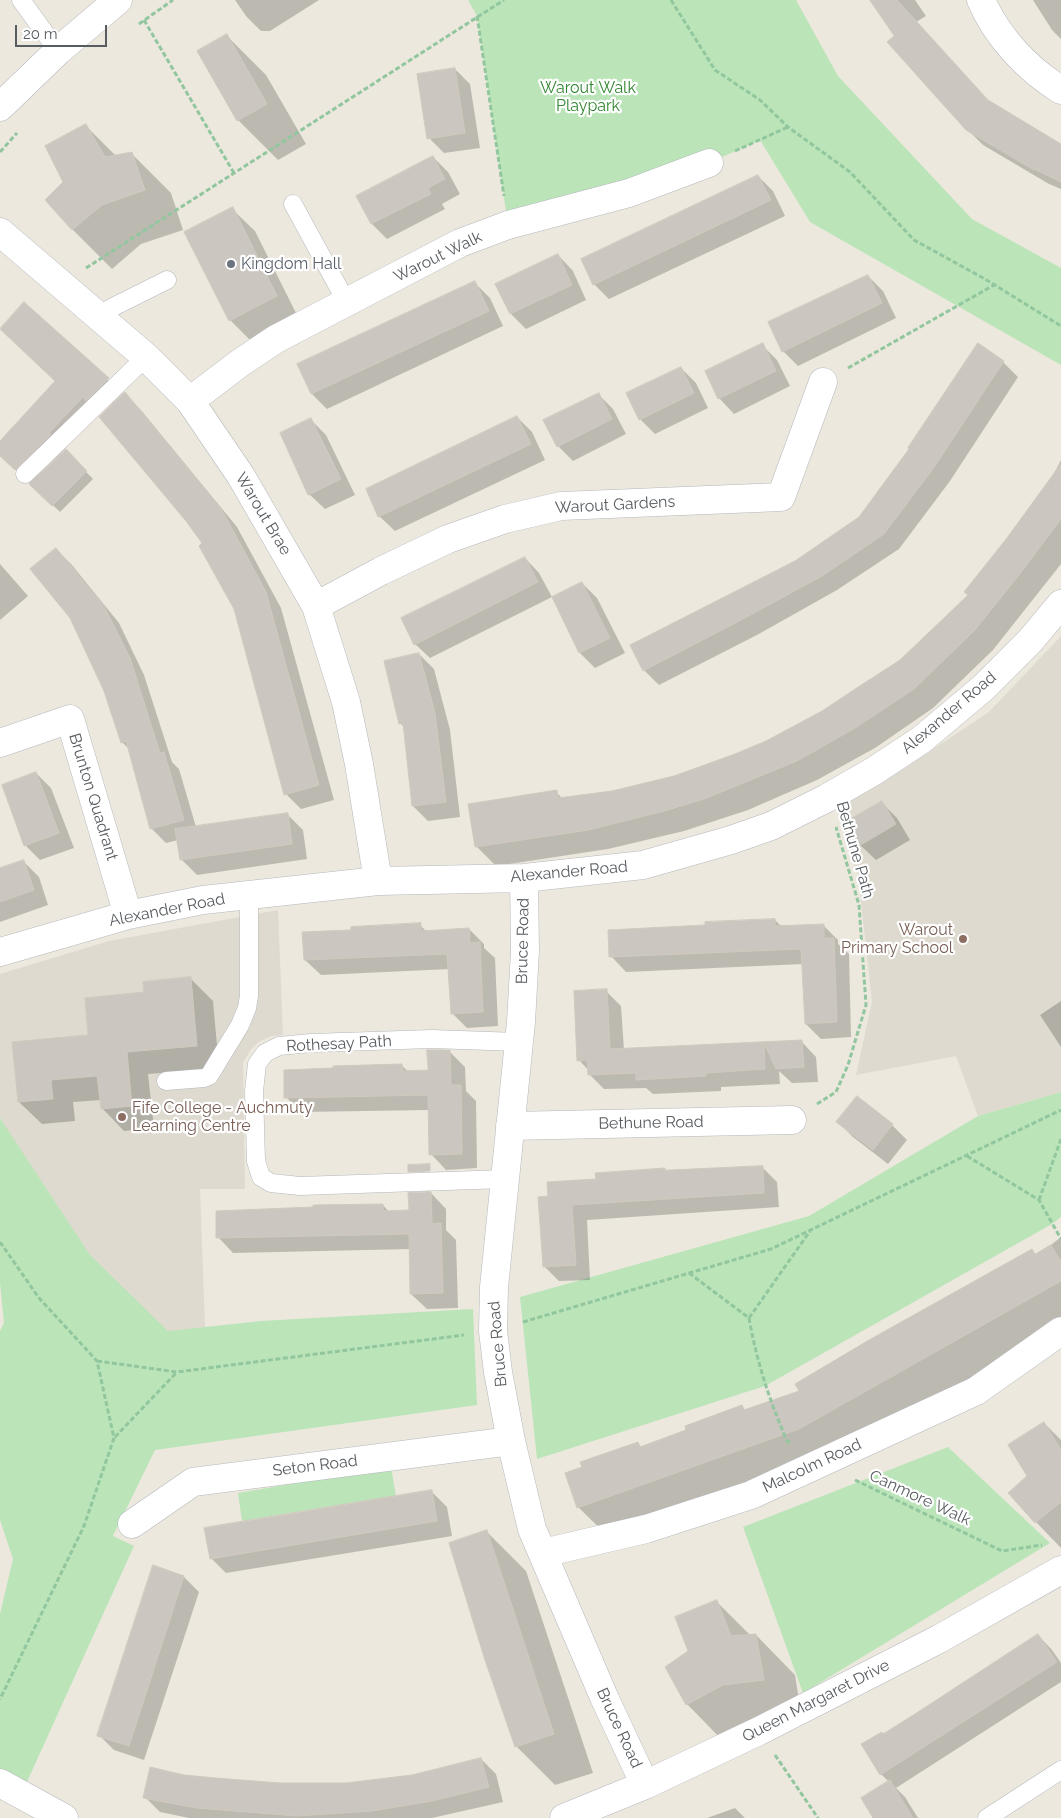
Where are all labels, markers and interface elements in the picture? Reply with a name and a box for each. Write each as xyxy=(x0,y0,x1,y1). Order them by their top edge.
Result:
scale bar xyxy=(18,15,110,47)
text: 20 m xyxy=(23,25,58,43)
park label: Warout Walk Playpark xyxy=(540,78,636,116)
street label: Warout Walk xyxy=(391,227,485,287)
place label: Kingdom Hall xyxy=(241,254,341,274)
marker: Kingdom Hall xyxy=(225,258,237,270)
street label: Warout Brae xyxy=(231,469,295,559)
street label: Warout Gardens xyxy=(554,492,676,518)
street label: Alexander Road xyxy=(898,668,1000,758)
street label: Brunton Quadrant xyxy=(64,731,122,863)
street label: Bethune Path xyxy=(832,799,878,901)
street label: Alexander Road xyxy=(510,857,628,887)
street label: Alexander Road xyxy=(107,889,227,931)
street label: Bruce Road xyxy=(513,898,533,984)
place label: Warout Primary School xyxy=(841,920,953,958)
marker: Warout Primary School xyxy=(957,933,969,945)
street label: Rothesay Path xyxy=(286,1032,392,1056)
place label: Fife College - Auchmuty Learning Centre xyxy=(132,1098,313,1136)
marker: Fife College - Auchmuty Learning Centre xyxy=(116,1111,128,1123)
street label: Bethune Road xyxy=(598,1112,704,1134)
street label: Bruce Road xyxy=(485,1300,511,1388)
street label: Malcolm Road xyxy=(760,1435,864,1497)
street label: Seton Road xyxy=(271,1451,359,1481)
street label: Canmore Walk xyxy=(866,1466,974,1530)
street label: Queen Margaret Drive xyxy=(739,1656,893,1746)
street label: Bruce Road xyxy=(592,1685,646,1771)

